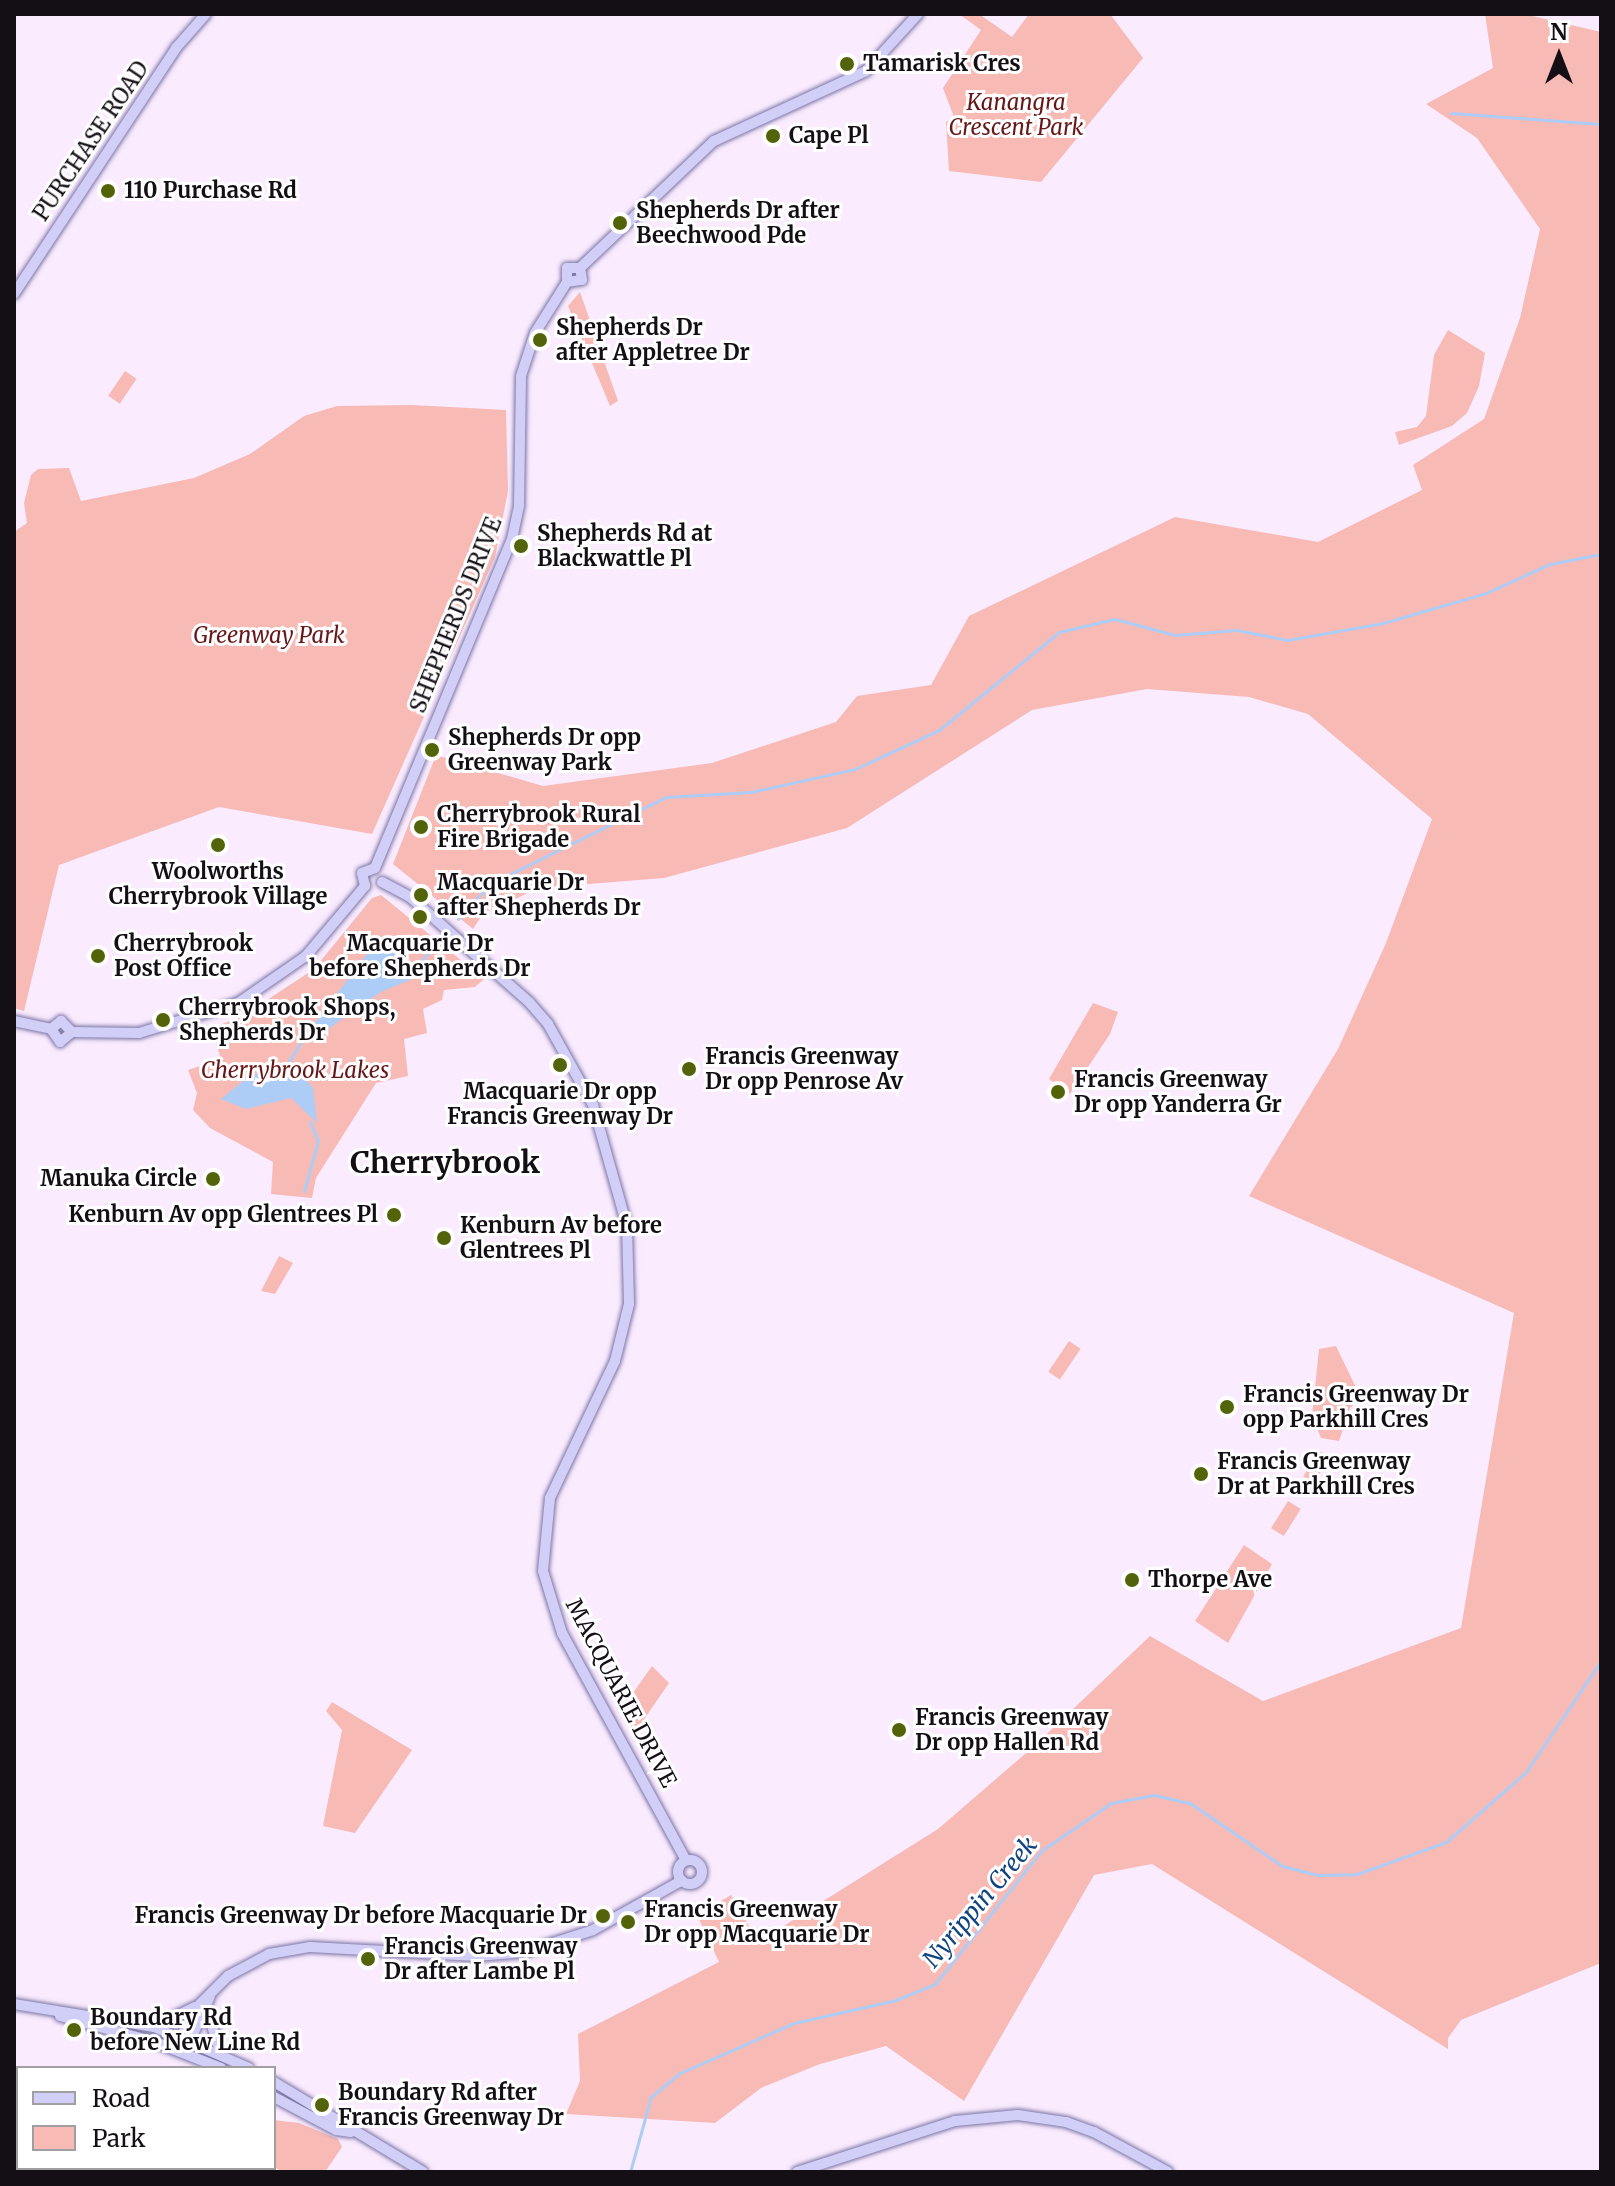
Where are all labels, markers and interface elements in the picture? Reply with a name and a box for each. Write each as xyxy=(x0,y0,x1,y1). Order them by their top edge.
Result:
north arrow xyxy=(1519,16,1599,96)
text: N xyxy=(1550,18,1568,46)
place label: Tamarisk Cres xyxy=(863,51,1021,77)
marker: Tamarisk Cres xyxy=(838,55,856,73)
street label: PURCHASE ROAD xyxy=(28,56,154,226)
park label: Kanangra Crescent Park xyxy=(949,89,1083,140)
place label: Cape Pl xyxy=(789,123,869,149)
marker: Cape Pl xyxy=(764,127,782,145)
place label: 110 Purchase Rd xyxy=(124,178,297,204)
marker: 110 Purchase Rd xyxy=(99,182,117,200)
place label: Shepherds Dr after Beechwood Pde xyxy=(636,197,840,248)
marker: Shepherds Dr after Beechwood Pde xyxy=(611,214,629,232)
place label: Shepherds Dr after Appletree Dr xyxy=(556,314,750,366)
marker: Shepherds Dr after Appletree Dr xyxy=(531,331,549,349)
street label: SHEPHERDS DRIVE xyxy=(405,513,507,717)
place label: Shepherds Rd at Blackwattle Pl xyxy=(537,520,712,572)
marker: Shepherds Rd at Blackwattle Pl xyxy=(512,537,530,555)
park label: Greenway Park xyxy=(193,623,345,649)
place label: Shepherds Dr opp Greenway Park xyxy=(448,724,641,776)
marker: Shepherds Dr opp Greenway Park xyxy=(423,741,441,759)
place label: Cherrybrook Rural Fire Brigade xyxy=(437,801,640,852)
marker: Cherrybrook Rural Fire Brigade xyxy=(412,818,430,836)
marker: Woolworths Cherrybrook Village xyxy=(209,836,227,854)
place label: Woolworths Cherrybrook Village xyxy=(109,858,327,910)
place label: Macquarie Dr after Shepherds Dr xyxy=(437,869,641,920)
marker: Macquarie Dr after Shepherds Dr xyxy=(412,886,430,904)
marker: Macquarie Dr before Shepherds Dr xyxy=(411,908,429,926)
place label: Cherrybrook Post Office xyxy=(114,930,253,982)
place label: Macquarie Dr before Shepherds Dr xyxy=(309,930,531,982)
marker: Cherrybrook Post Office xyxy=(89,947,107,965)
place label: Cherrybrook Shops, Shepherds Dr xyxy=(179,994,396,1046)
marker: Cherrybrook Shops, Shepherds Dr xyxy=(154,1011,172,1029)
place label: Francis Greenway Dr opp Penrose Av xyxy=(705,1043,903,1094)
marker: Macquarie Dr opp Francis Greenway Dr xyxy=(551,1056,569,1074)
park label: Cherrybrook Lakes xyxy=(201,1058,389,1084)
marker: Francis Greenway Dr opp Penrose Av xyxy=(680,1060,698,1078)
place label: Francis Greenway Dr opp Yanderra Gr xyxy=(1074,1066,1282,1118)
place label: Macquarie Dr opp Francis Greenway Dr xyxy=(447,1078,673,1130)
marker: Francis Greenway Dr opp Yanderra Gr xyxy=(1049,1083,1067,1101)
district label: Cherrybrook xyxy=(350,1144,540,1180)
place label: Manuka Circle xyxy=(40,1166,197,1192)
marker: Manuka Circle xyxy=(204,1170,222,1188)
place label: Kenburn Av opp Glentrees Pl xyxy=(68,1202,378,1228)
marker: Kenburn Av opp Glentrees Pl xyxy=(385,1206,403,1224)
place label: Kenburn Av before Glentrees Pl xyxy=(460,1212,662,1264)
marker: Kenburn Av before Glentrees Pl xyxy=(435,1229,453,1247)
place label: Francis Greenway Dr opp Parkhill Cres xyxy=(1243,1381,1469,1432)
marker: Francis Greenway Dr opp Parkhill Cres xyxy=(1218,1398,1236,1416)
place label: Francis Greenway Dr at Parkhill Cres xyxy=(1217,1448,1415,1500)
marker: Francis Greenway Dr at Parkhill Cres xyxy=(1192,1465,1210,1483)
place label: Thorpe Ave xyxy=(1148,1567,1272,1593)
marker: Thorpe Ave xyxy=(1123,1571,1141,1589)
street label: MACQUARIE DRIVE xyxy=(560,1594,682,1792)
place label: Francis Greenway Dr opp Hallen Rd xyxy=(915,1704,1109,1756)
marker: Francis Greenway Dr opp Hallen Rd xyxy=(890,1721,908,1739)
water label: Nyrippin Creek xyxy=(917,1831,1043,1973)
place label: Francis Greenway Dr opp Macquarie Dr xyxy=(644,1896,870,1948)
place label: Francis Greenway Dr before Macquarie Dr xyxy=(134,1903,587,1929)
marker: Francis Greenway Dr before Macquarie Dr xyxy=(594,1907,612,1925)
marker: Francis Greenway Dr opp Macquarie Dr xyxy=(619,1913,637,1931)
place label: Francis Greenway Dr after Lambe Pl xyxy=(384,1933,578,1984)
marker: Francis Greenway Dr after Lambe Pl xyxy=(359,1950,377,1968)
place label: Boundary Rd before New Line Rd xyxy=(90,2004,300,2056)
marker: Boundary Rd before New Line Rd xyxy=(65,2021,83,2039)
legend xyxy=(16,2066,276,2170)
place label: Boundary Rd after Francis Greenway Dr xyxy=(338,2079,564,2130)
text: Road xyxy=(92,2083,150,2114)
marker: Boundary Rd after Francis Greenway Dr xyxy=(313,2096,331,2114)
text: Park xyxy=(92,2123,145,2154)

